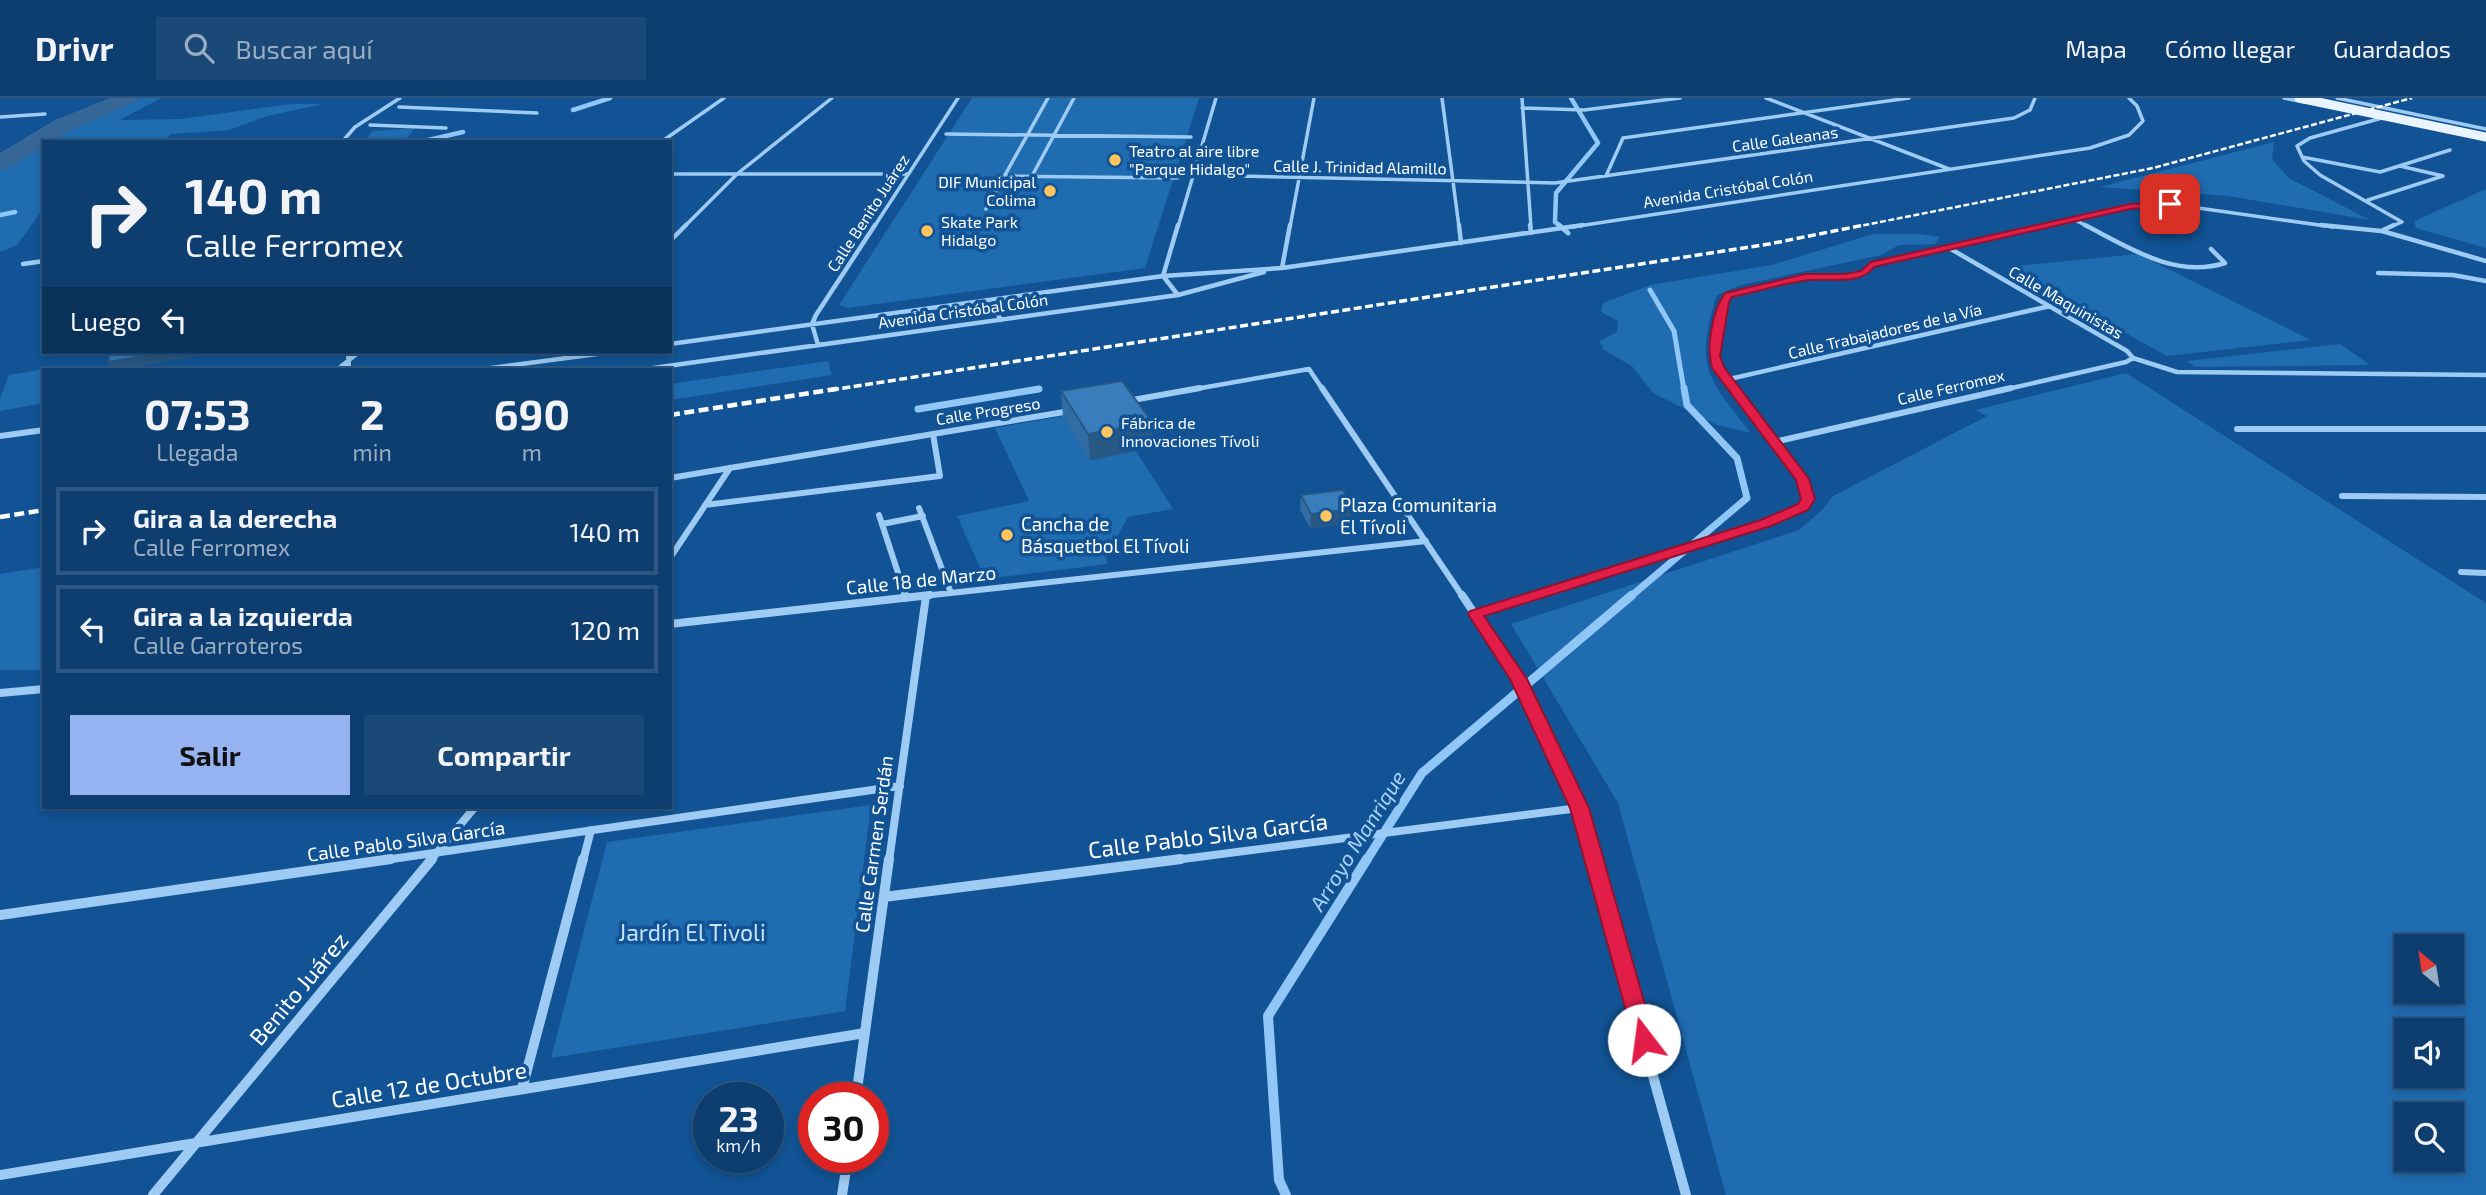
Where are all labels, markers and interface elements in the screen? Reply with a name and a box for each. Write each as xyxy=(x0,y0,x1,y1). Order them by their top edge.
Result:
search box xyxy=(156,17,646,80)
text: Drivr xyxy=(35,28,114,68)
icon: search xyxy=(180,29,218,67)
text: Buscar aquí xyxy=(236,33,373,64)
text: Mapa xyxy=(2065,34,2127,63)
text: Cómo llegar xyxy=(2165,34,2295,63)
text: Guardados xyxy=(2333,34,2451,63)
street label: Calle Galeanas xyxy=(1731,122,1839,155)
place label: Teatro al aire libre "Parque Hidalgo" xyxy=(1129,141,1259,178)
street label: Calle Benito Juárez xyxy=(823,150,913,275)
marker: Teatro al aire libre "Parque Hidalgo" xyxy=(1107,152,1123,168)
street label: Calle J. Trinidad Alamillo xyxy=(1273,155,1447,178)
text: 140 m xyxy=(185,165,322,224)
street label: Avenida Cristóbal Colón xyxy=(1642,166,1814,211)
icon: right xyxy=(70,168,161,259)
place label: DIF Municipal Colima xyxy=(938,172,1036,209)
pin xyxy=(2140,174,2200,234)
marker: DIF Municipal Colima xyxy=(1042,183,1058,199)
icon: arrive xyxy=(2151,185,2189,223)
place label: Skate Park Hidalgo xyxy=(941,212,1018,249)
marker: Skate Park Hidalgo xyxy=(919,223,935,239)
text: Calle Ferromex xyxy=(185,225,404,263)
street label: Calle Maquinistas xyxy=(2006,261,2127,342)
street label: Avenida Cristóbal Colón xyxy=(877,289,1049,332)
street label: Calle Trabajadores de la Vía xyxy=(1786,299,1984,363)
icon: left xyxy=(155,301,193,339)
text: Luego xyxy=(70,305,141,336)
street label: Calle Ferromex xyxy=(1896,365,2007,408)
text: 07:53 xyxy=(144,388,251,438)
text: 2 xyxy=(360,388,384,438)
text: 690 xyxy=(494,388,570,438)
street label: Calle Progreso xyxy=(934,393,1041,428)
place label: Fábrica de Innovaciones Tívoli xyxy=(1121,413,1259,450)
marker: Fábrica de Innovaciones Tívoli xyxy=(1099,424,1115,440)
text: Llegada xyxy=(156,438,238,466)
text: min xyxy=(353,438,392,466)
text: m xyxy=(522,438,542,466)
place label: Plaza Comunitaria El Tívoli xyxy=(1340,493,1497,538)
text: Gira a la derecha xyxy=(133,502,337,533)
marker: Plaza Comunitaria El Tívoli xyxy=(1318,508,1334,524)
icon: right xyxy=(74,512,112,550)
place label: Cancha de Básquetbol El Tívoli xyxy=(1021,512,1189,557)
text: 140 m xyxy=(569,516,640,547)
marker: Cancha de Básquetbol El Tívoli xyxy=(999,527,1015,543)
text: Calle Ferromex xyxy=(133,533,290,561)
street label: Calle 18 de Marzo xyxy=(845,560,997,599)
text: Gira a la izquierda xyxy=(133,600,353,631)
icon: left xyxy=(74,610,112,648)
text: 120 m xyxy=(571,614,640,645)
text: Calle Garroteros xyxy=(133,631,303,659)
button: Salir xyxy=(70,715,350,795)
button: Compartir xyxy=(364,715,644,795)
street label: Calle Carmen Serdán xyxy=(850,754,897,934)
water label: Arroyo Manrique xyxy=(1303,766,1411,916)
street label: Calle Pablo Silva García xyxy=(1086,806,1329,864)
street label: Calle Pablo Silva García xyxy=(306,815,506,866)
park label: Jardín El Tivoli xyxy=(618,918,766,946)
street label: Benito Juárez xyxy=(243,926,354,1051)
north arrow xyxy=(2394,934,2464,1004)
map controls xyxy=(2394,934,2464,1172)
position arrow xyxy=(1607,1003,1681,1077)
button: sound xyxy=(2394,1018,2464,1088)
street label: Calle 12 de Octubre xyxy=(329,1055,529,1113)
speed limit sign: 30 xyxy=(798,1082,889,1173)
text: 23 xyxy=(718,1097,759,1139)
button: search xyxy=(2394,1102,2464,1172)
text: km/h xyxy=(716,1134,761,1156)

